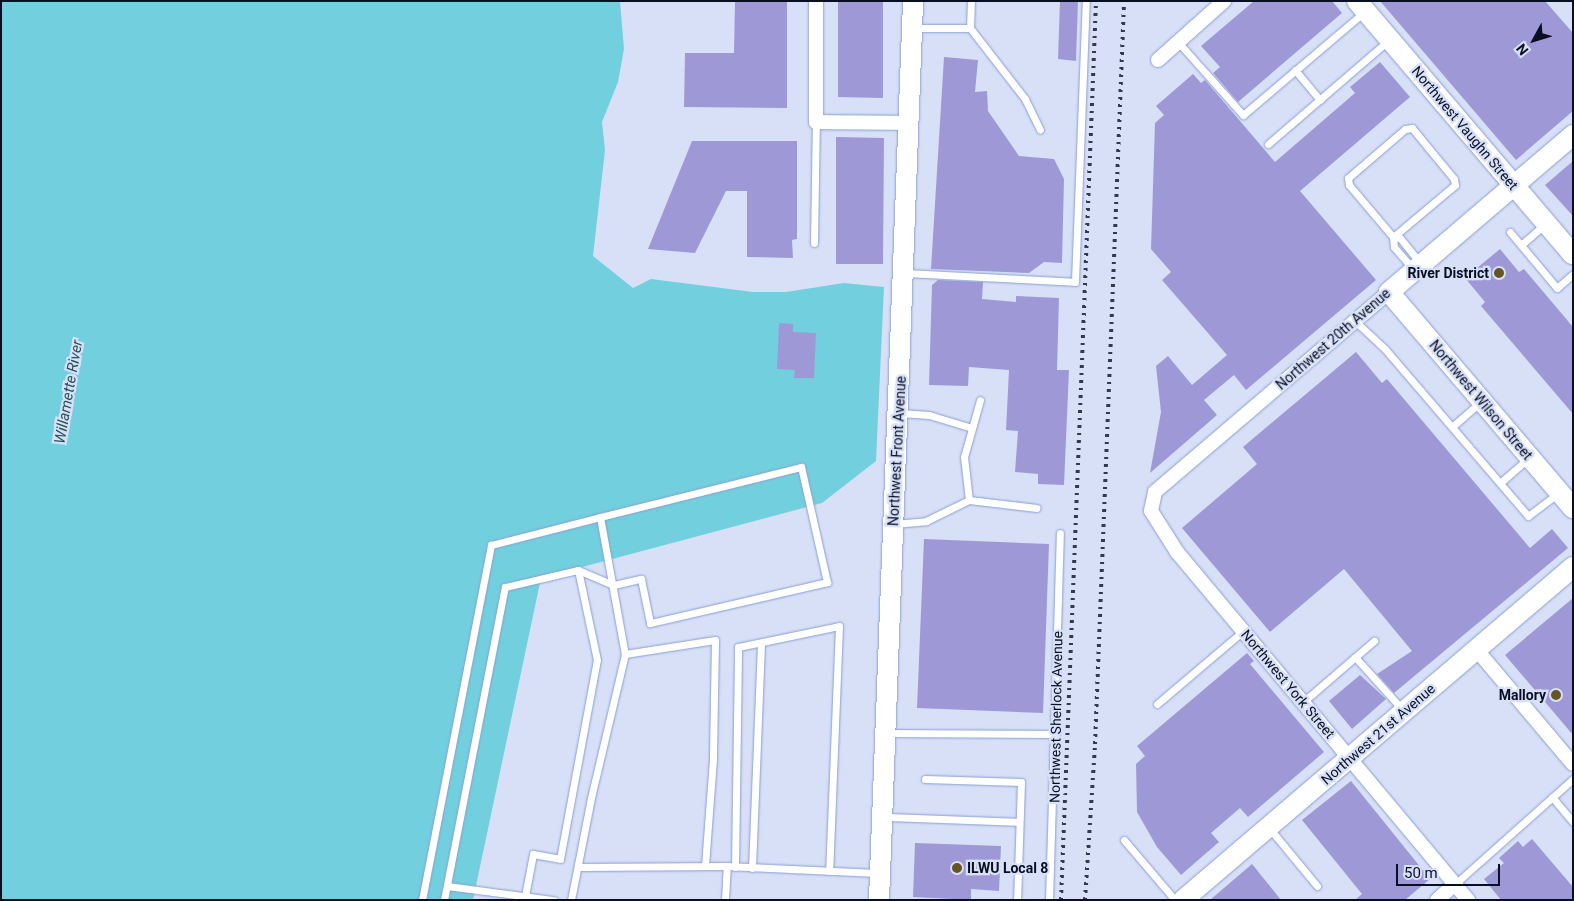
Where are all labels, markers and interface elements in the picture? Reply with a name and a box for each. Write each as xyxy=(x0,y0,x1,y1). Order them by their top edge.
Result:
north arrow xyxy=(1509,15,1559,65)
text: N xyxy=(1513,41,1532,58)
street label: Northwest Vaughn Street xyxy=(1408,63,1522,193)
place label: River District xyxy=(1408,265,1489,281)
marker: River District xyxy=(1493,267,1505,279)
street label: Northwest 20th Avenue xyxy=(1272,285,1394,393)
street label: Northwest Wilson Street xyxy=(1426,337,1536,463)
water label: Willamette River xyxy=(51,339,87,445)
street label: Northwest Front Avenue xyxy=(885,376,909,526)
street label: Northwest York Street xyxy=(1238,626,1338,742)
street label: Northwest Sherlock Avenue xyxy=(1046,631,1066,803)
street label: Northwest 21st Avenue xyxy=(1318,680,1438,788)
place label: Mallory xyxy=(1499,687,1546,703)
marker: Mallory xyxy=(1550,689,1562,701)
scale bar xyxy=(1399,854,1503,886)
place label: ILWU Local 8 xyxy=(967,860,1048,876)
marker: ILWU Local 8 xyxy=(951,862,963,874)
text: 50 m xyxy=(1404,864,1438,882)

